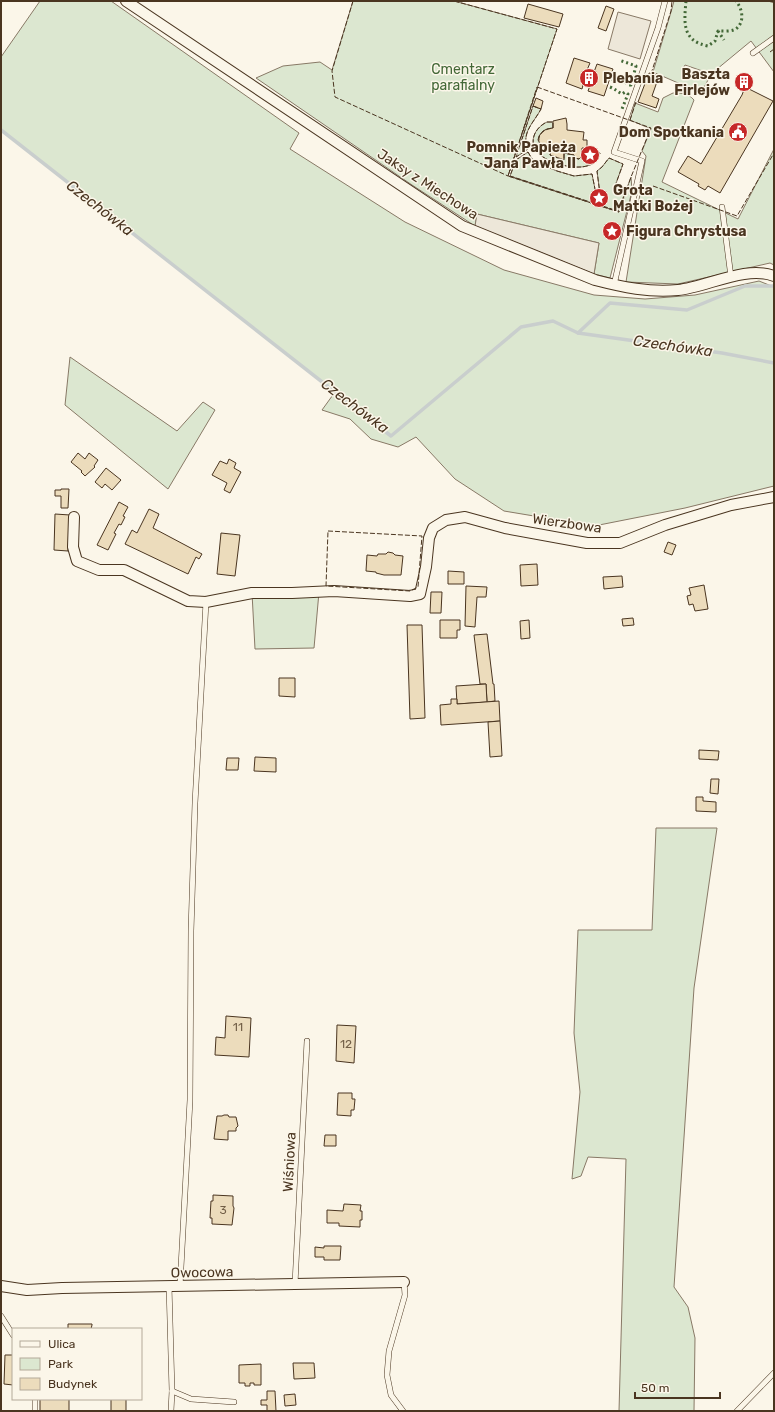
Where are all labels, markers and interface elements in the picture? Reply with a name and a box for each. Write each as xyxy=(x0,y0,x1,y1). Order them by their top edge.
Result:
park label: Cmentarz parafialny xyxy=(431,61,495,94)
place label: Baszta Firlejów xyxy=(674,66,730,99)
building icon: Plebania xyxy=(578,67,600,89)
place label: Plebania xyxy=(603,70,663,87)
building icon: Baszta Firlejów xyxy=(733,71,755,93)
public building icon: Dom Spotkania xyxy=(727,121,749,143)
place label: Dom Spotkania xyxy=(619,124,724,141)
place label: Pomnik Papieża Jana Pawła II xyxy=(466,139,576,172)
place icon: Pomnik Papieża Jana Pawła II xyxy=(579,144,601,166)
street label: Jaksy z Miechowa xyxy=(374,145,481,223)
water label: Czechówka xyxy=(63,176,137,240)
place label: Grota Matki Bożej xyxy=(613,182,693,215)
place icon: Grota Matki Bożej xyxy=(588,187,610,209)
place icon: Figura Chrystusa xyxy=(601,220,623,242)
place label: Figura Chrystusa xyxy=(626,223,747,240)
water label: Czechówka xyxy=(632,332,714,361)
water label: Czechówka xyxy=(318,375,393,437)
street label: Wierzbowa xyxy=(531,510,603,537)
house number: 11 xyxy=(233,1020,243,1034)
house number: 12 xyxy=(340,1037,352,1051)
street label: Wiśniowa xyxy=(279,1132,300,1193)
house number: 3 xyxy=(219,1203,227,1217)
street label: Owocowa xyxy=(170,1263,234,1282)
legend xyxy=(12,1328,142,1400)
text: Ulica xyxy=(48,1337,75,1351)
text: Park xyxy=(48,1357,74,1371)
scale bar xyxy=(635,1374,720,1400)
text: Budynek xyxy=(48,1377,98,1391)
text: 50 m xyxy=(641,1381,669,1395)

